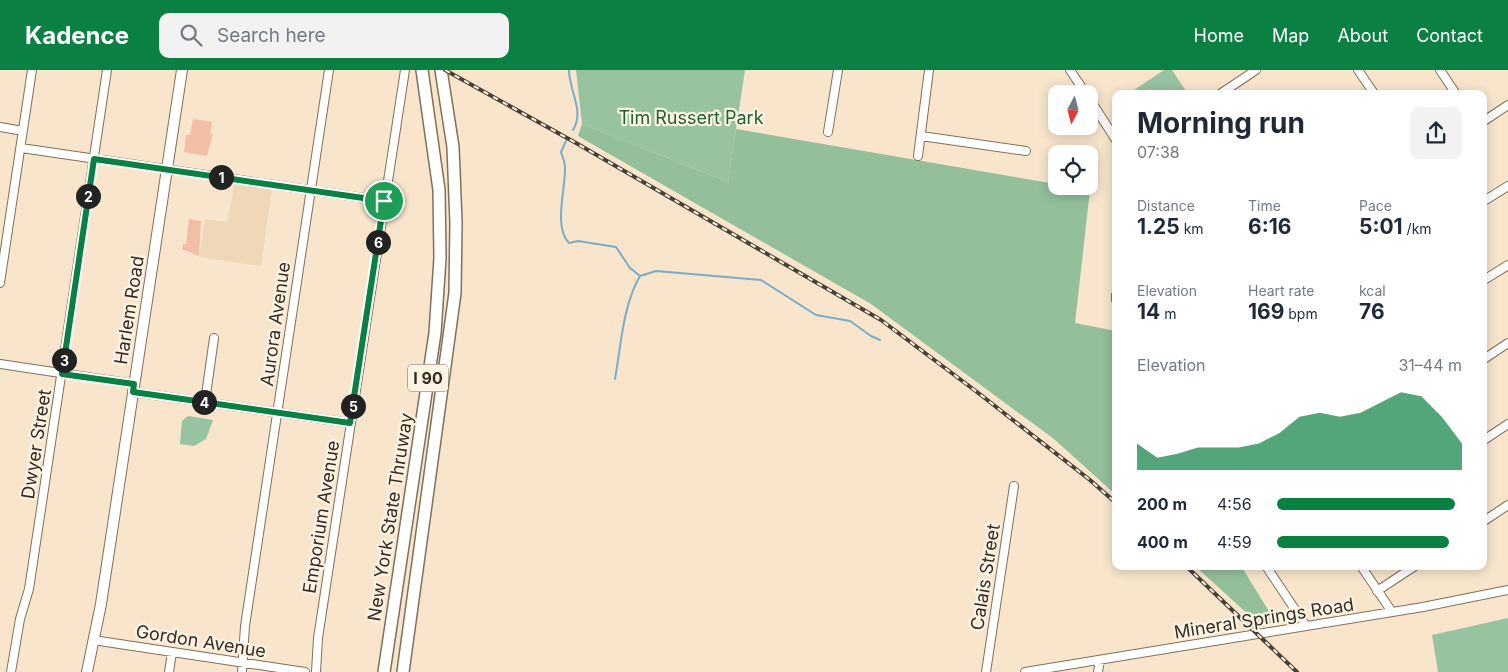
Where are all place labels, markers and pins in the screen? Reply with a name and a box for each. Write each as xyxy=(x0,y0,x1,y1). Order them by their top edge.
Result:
pin: 1 xyxy=(208,164,234,190)
pin xyxy=(363,180,405,222)
pin: 2 xyxy=(76,184,100,208)
pin: 6 xyxy=(366,230,390,254)
pin: 3 xyxy=(52,348,76,372)
pin: 4 xyxy=(192,390,216,414)
pin: 5 xyxy=(340,394,366,418)

